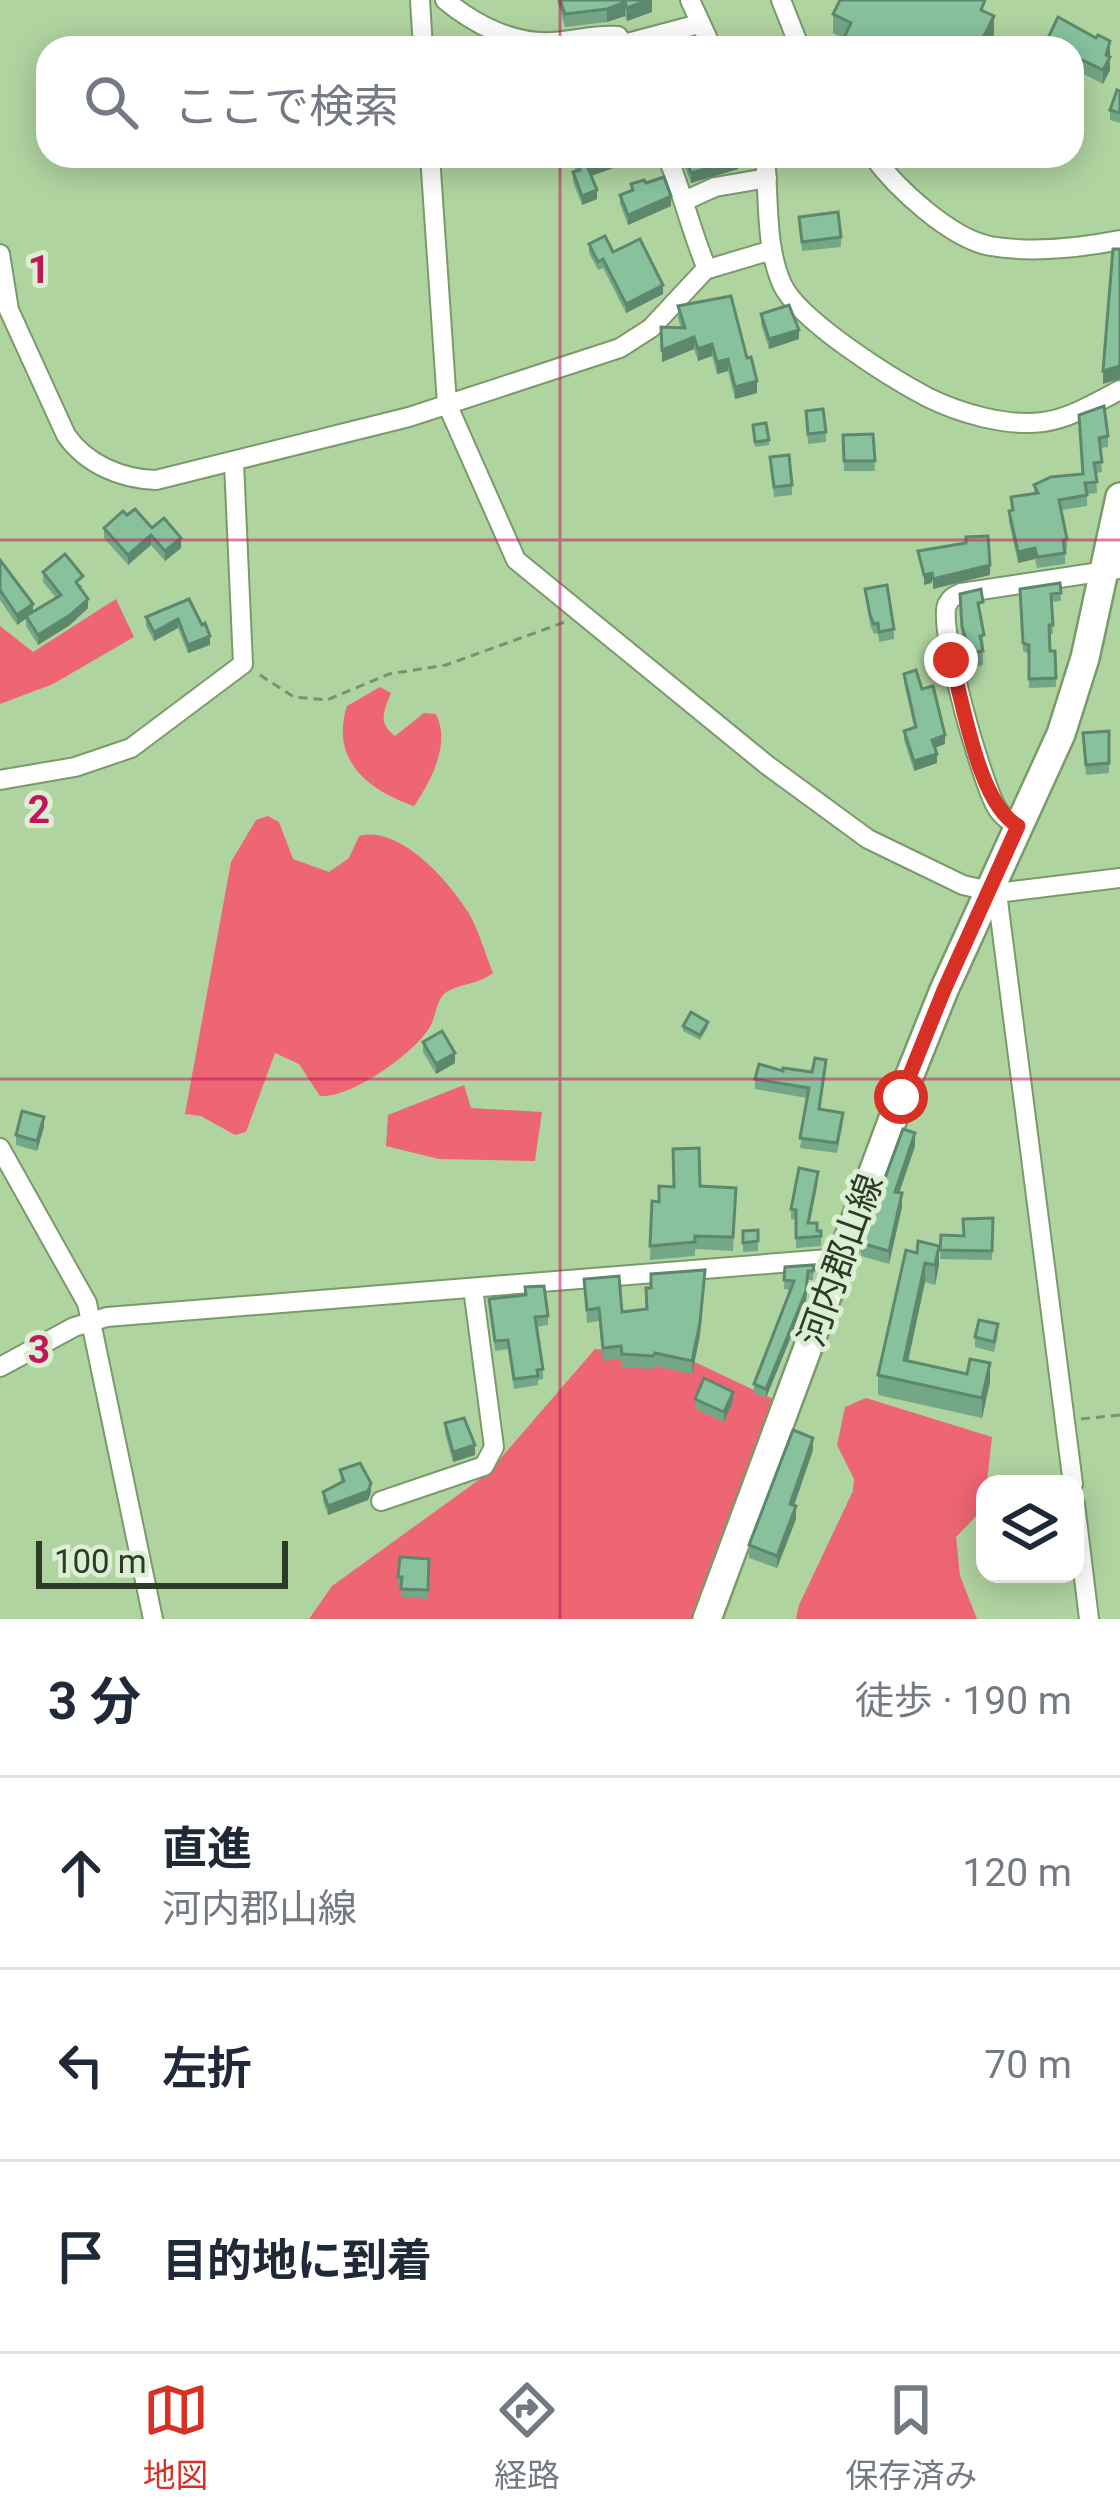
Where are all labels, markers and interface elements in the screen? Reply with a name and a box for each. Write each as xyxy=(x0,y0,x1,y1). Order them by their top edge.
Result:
search box xyxy=(36,36,1084,168)
icon: search xyxy=(78,69,144,135)
text: ここで検索 xyxy=(174,80,399,133)
text: 1 xyxy=(28,247,50,293)
route end xyxy=(924,633,978,687)
text: 2 xyxy=(28,787,50,833)
route start xyxy=(874,1070,928,1124)
street label: 河内郡山線 xyxy=(790,1169,891,1352)
text: 3 xyxy=(28,1327,50,1373)
map controls xyxy=(976,1475,1084,1583)
button: layers xyxy=(976,1475,1084,1583)
scale bar xyxy=(36,1535,288,1588)
text: 100 m xyxy=(54,1542,147,1581)
text: 3 分 xyxy=(48,1672,141,1731)
text: 徒歩 · 190 m xyxy=(855,1678,1072,1724)
text: 直進 xyxy=(162,1822,252,1875)
icon: ahead xyxy=(48,1840,114,1906)
text: 120 m xyxy=(962,1850,1072,1896)
text: 河内郡山線 xyxy=(162,1886,357,1932)
icon: left xyxy=(48,2032,114,2098)
text: 左折 xyxy=(162,2042,252,2095)
text: 70 m xyxy=(984,2042,1072,2088)
icon: arrive xyxy=(48,2224,114,2290)
text: 目的地に到着 xyxy=(162,2234,432,2287)
tab: 地図 xyxy=(143,2377,209,2497)
tab: 経路 xyxy=(494,2377,560,2497)
tab: 保存済み xyxy=(845,2377,977,2497)

